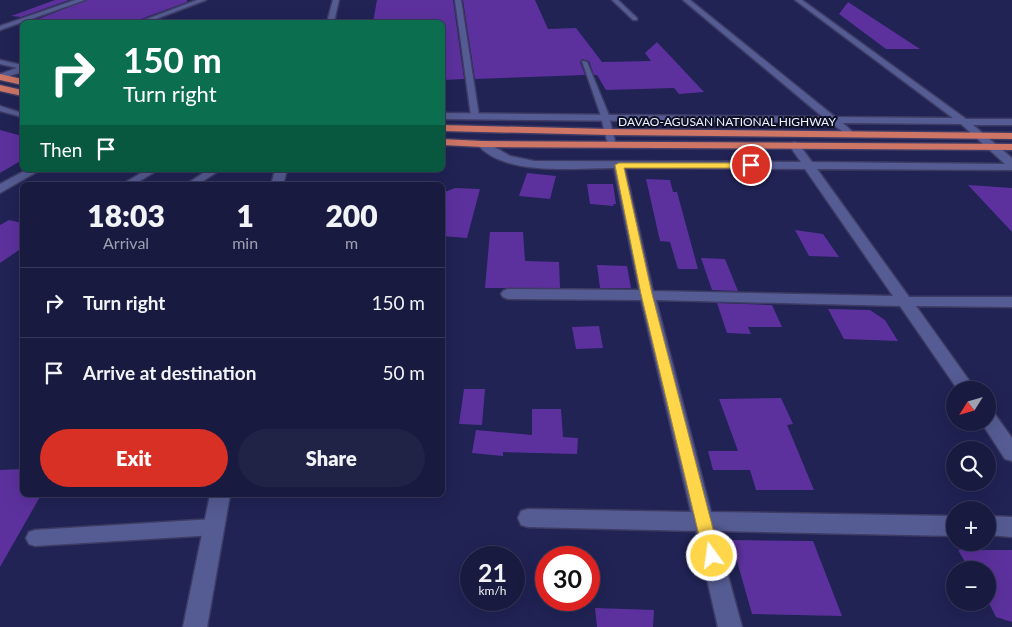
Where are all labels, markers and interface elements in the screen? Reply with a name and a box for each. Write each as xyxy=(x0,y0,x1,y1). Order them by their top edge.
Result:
text: 150 m xyxy=(123,38,222,80)
icon: right xyxy=(40,40,105,105)
text: Turn right xyxy=(123,80,217,107)
street label: DAVAO-AGUSAN NATIONAL HIGHWAY xyxy=(618,114,836,129)
icon: arrive xyxy=(92,135,120,163)
text: Then xyxy=(40,138,82,161)
pin xyxy=(730,144,772,186)
icon: arrive xyxy=(737,151,765,179)
text: 18:03 xyxy=(87,197,165,233)
text: 1 xyxy=(236,197,254,233)
text: 200 xyxy=(325,197,378,233)
text: Arrival xyxy=(103,233,149,252)
text: min xyxy=(232,233,258,252)
text: m xyxy=(345,233,358,252)
icon: right xyxy=(40,289,68,317)
text: Turn right xyxy=(83,291,165,314)
text: 150 m xyxy=(371,291,425,314)
icon: arrive xyxy=(40,359,68,387)
text: Arrive at destination xyxy=(83,361,256,384)
text: 50 m xyxy=(382,361,425,384)
north arrow xyxy=(946,381,996,431)
map controls xyxy=(946,381,996,611)
button: Exit xyxy=(40,429,228,487)
button: Share xyxy=(238,429,425,487)
button: search xyxy=(946,441,996,491)
button: + xyxy=(946,501,996,551)
position arrow xyxy=(685,529,737,581)
speed limit sign: 30 xyxy=(535,546,600,611)
text: 21 xyxy=(478,557,507,587)
button: − xyxy=(946,561,996,611)
text: km/h xyxy=(478,583,507,598)

